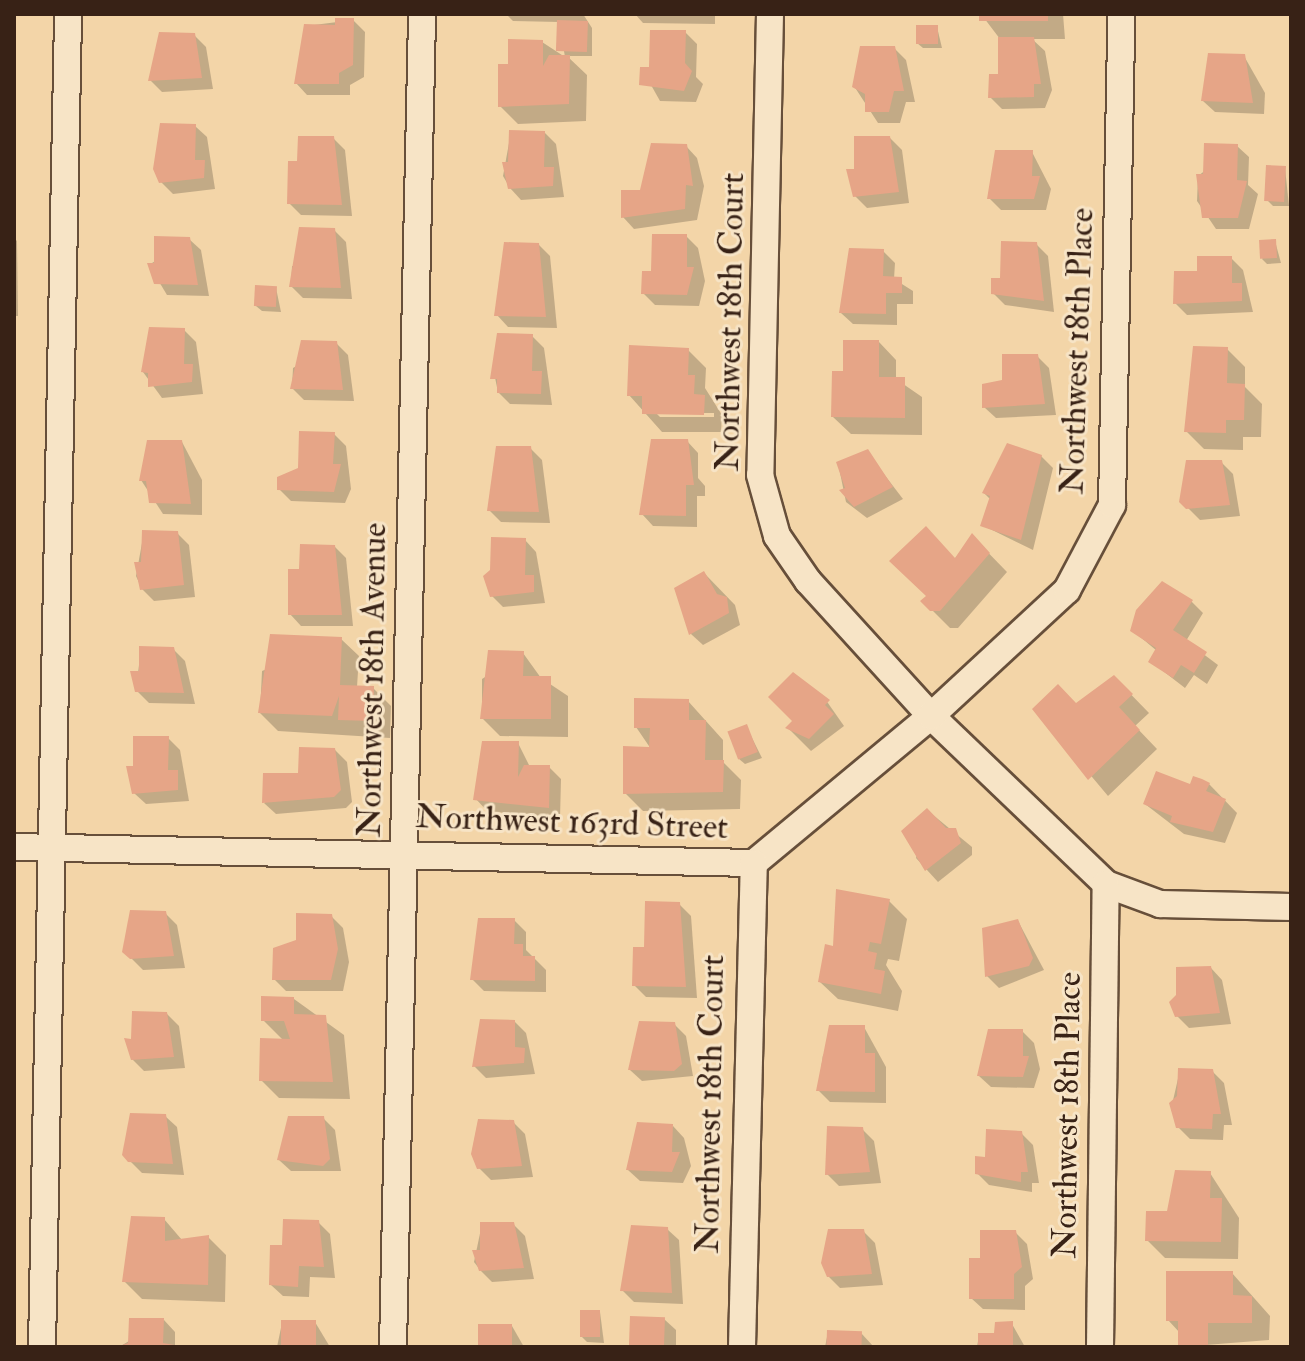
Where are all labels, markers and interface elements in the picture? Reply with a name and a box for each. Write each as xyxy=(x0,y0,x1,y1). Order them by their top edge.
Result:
street label: Northwest 18th Court xyxy=(707,172,753,472)
street label: Northwest 18th Place xyxy=(1052,207,1102,495)
street label: Northwest 18th Avenue xyxy=(349,522,395,838)
street label: Northwest 163rd Street xyxy=(415,796,729,848)
street label: Northwest 18th Court xyxy=(687,954,733,1254)
street label: Northwest 18th Place xyxy=(1044,971,1090,1259)

